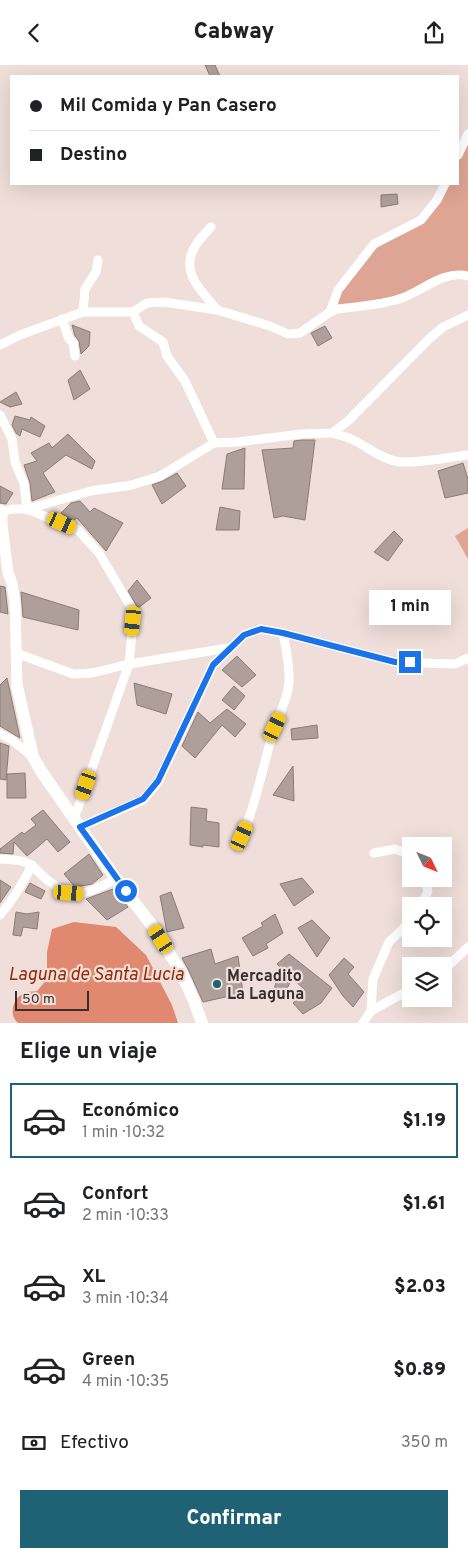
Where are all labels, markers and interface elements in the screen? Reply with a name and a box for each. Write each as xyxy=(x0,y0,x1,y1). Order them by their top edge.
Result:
icon: back xyxy=(20,19,48,47)
text: Cabway xyxy=(194,19,274,46)
icon: share xyxy=(420,19,448,47)
text: Mil Comida y Pan Casero xyxy=(60,94,277,118)
text: Destino xyxy=(60,143,127,167)
car xyxy=(45,510,78,536)
callout: 1 min xyxy=(369,589,451,625)
text: 1 min xyxy=(390,597,430,617)
car xyxy=(123,605,142,637)
route end xyxy=(399,651,421,673)
car xyxy=(261,710,288,744)
car xyxy=(74,768,97,802)
car xyxy=(229,819,254,853)
north arrow xyxy=(402,837,452,887)
map controls xyxy=(402,837,452,1007)
route start xyxy=(115,880,137,902)
car xyxy=(53,884,84,902)
button: locate xyxy=(402,897,452,947)
car xyxy=(146,922,175,956)
button: layers xyxy=(402,957,452,1007)
water label: Laguna de Santa Lucia xyxy=(8,964,185,987)
place label: Mercadito La Laguna xyxy=(227,967,304,1005)
marker: Mercadito La Laguna xyxy=(211,978,223,990)
scale bar xyxy=(15,988,89,1011)
text: 50 m xyxy=(22,991,55,1008)
text: Elige un viaje xyxy=(20,1039,157,1066)
icon: car xyxy=(22,1098,67,1143)
text: Económico xyxy=(82,1099,179,1123)
text: $1.19 xyxy=(402,1109,446,1133)
text: 1 min · 10:32 xyxy=(82,1123,165,1143)
icon: car xyxy=(22,1181,67,1226)
text: Confort xyxy=(82,1182,148,1206)
text: $1.61 xyxy=(402,1192,446,1216)
text: 2 min · 10:33 xyxy=(82,1206,169,1226)
icon: car xyxy=(22,1264,67,1309)
text: XL xyxy=(82,1265,105,1289)
text: $2.03 xyxy=(394,1275,446,1299)
text: 3 min · 10:34 xyxy=(82,1289,169,1309)
icon: car xyxy=(22,1347,67,1392)
text: Green xyxy=(82,1348,135,1372)
text: $0.89 xyxy=(393,1358,446,1382)
text: 4 min · 10:35 xyxy=(82,1372,169,1392)
icon: cash xyxy=(20,1429,48,1457)
text: Efectivo xyxy=(60,1431,129,1455)
text: 350 m xyxy=(401,1433,448,1453)
button: Confirmar xyxy=(20,1490,448,1548)

